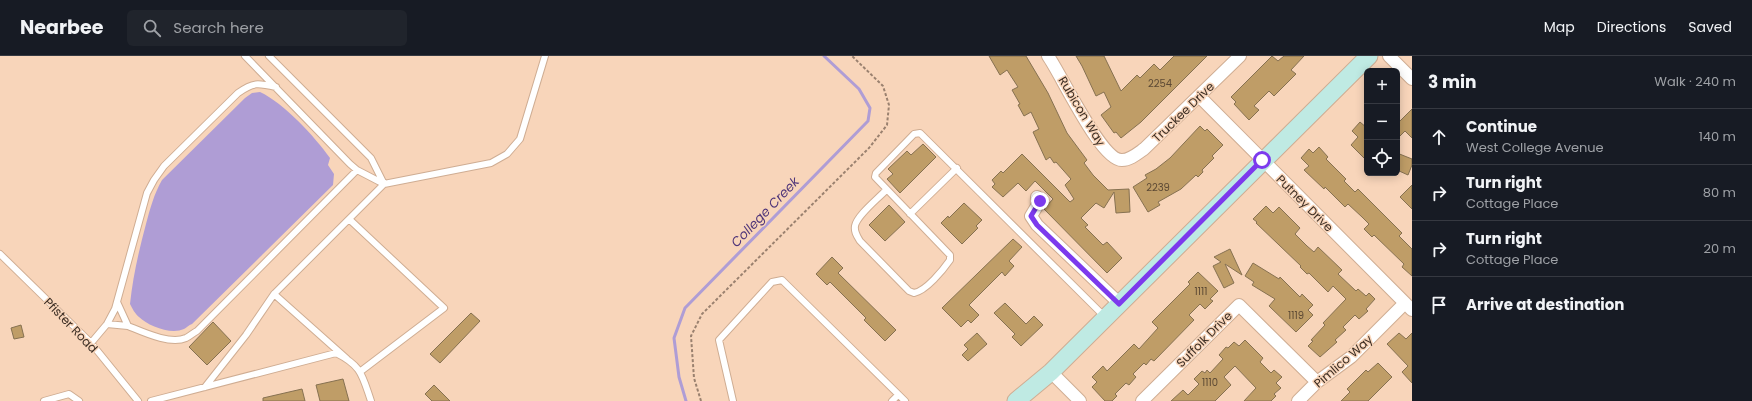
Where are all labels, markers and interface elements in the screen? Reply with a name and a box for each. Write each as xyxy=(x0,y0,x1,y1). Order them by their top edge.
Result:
search box xyxy=(127,10,407,46)
text: Nearbee xyxy=(20,14,103,41)
icon: search xyxy=(141,17,163,39)
text: Search here xyxy=(173,17,264,38)
text: Map xyxy=(1544,17,1575,37)
text: Directions xyxy=(1597,17,1666,37)
text: Saved xyxy=(1688,17,1732,37)
map controls xyxy=(1364,68,1400,176)
button: + xyxy=(1364,68,1400,104)
text: 3 min xyxy=(1428,70,1476,94)
text: Walk · 240 m xyxy=(1654,72,1736,91)
street label: Rubicon Way xyxy=(1055,73,1110,149)
house number: 2254 xyxy=(1148,76,1172,91)
street label: Truckee Drive xyxy=(1148,78,1218,146)
button: − xyxy=(1364,104,1400,140)
text: Continue xyxy=(1466,116,1537,137)
icon: ahead xyxy=(1428,126,1450,148)
text: 140 m xyxy=(1699,127,1736,146)
text: West College Avenue xyxy=(1466,138,1604,157)
button: locate xyxy=(1364,140,1400,176)
route start xyxy=(1253,151,1271,169)
street label: Putney Drive xyxy=(1273,171,1337,235)
water label: College Creek xyxy=(726,172,804,251)
text: Turn right xyxy=(1466,172,1542,193)
house number: 2239 xyxy=(1146,180,1170,195)
icon: right xyxy=(1428,182,1450,204)
text: 80 m xyxy=(1703,183,1736,202)
route end xyxy=(1031,192,1049,210)
text: Cottage Place xyxy=(1466,194,1558,213)
text: Turn right xyxy=(1466,228,1542,249)
icon: right xyxy=(1428,238,1450,260)
text: 20 m xyxy=(1703,239,1736,258)
text: Cottage Place xyxy=(1466,250,1558,269)
house number: 1111 xyxy=(1195,284,1207,299)
street label: Pfister Road xyxy=(40,294,102,356)
icon: arrive xyxy=(1428,294,1450,316)
text: Arrive at destination xyxy=(1466,294,1624,315)
street label: Suffolk Drive xyxy=(1172,307,1236,371)
house number: 1119 xyxy=(1288,308,1304,323)
street label: Pimlico Way xyxy=(1310,331,1376,391)
house number: 1110 xyxy=(1202,375,1218,390)

